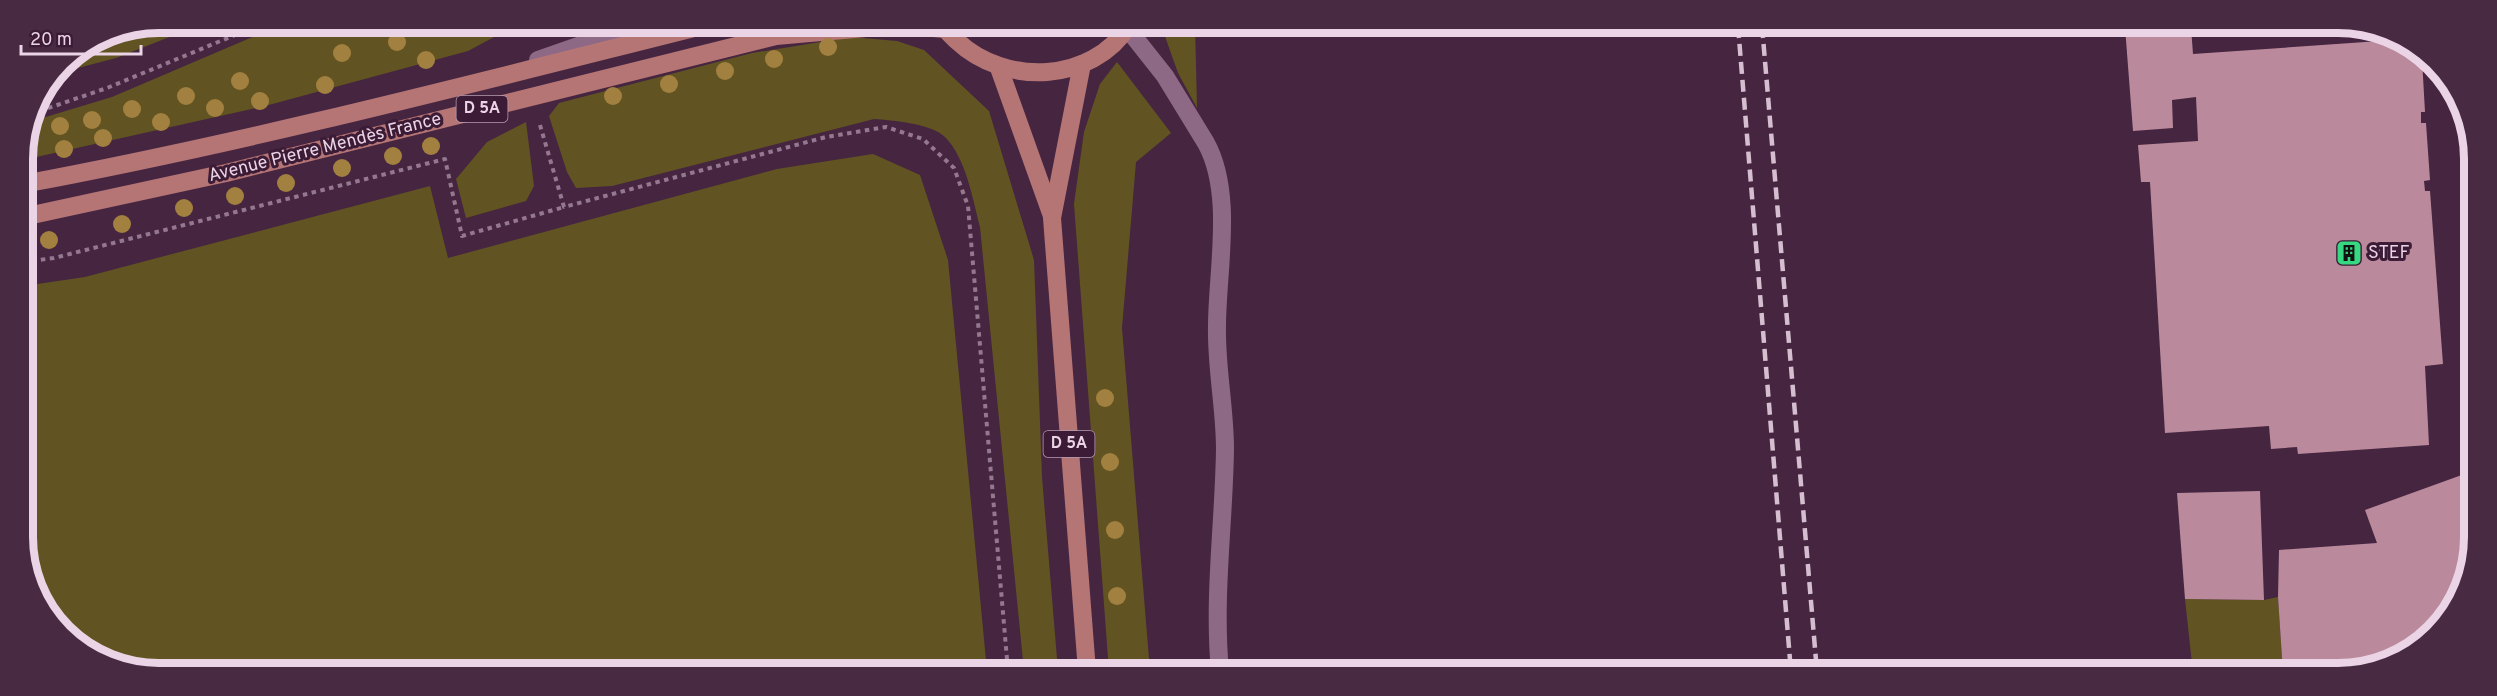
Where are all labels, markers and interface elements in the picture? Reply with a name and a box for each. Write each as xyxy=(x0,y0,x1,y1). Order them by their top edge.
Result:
scale bar xyxy=(21,18,141,56)
text: 20 m xyxy=(30,29,72,52)
road number: D 5A xyxy=(456,96,508,122)
street label: Avenue Pierre Mendès France xyxy=(206,108,444,188)
building icon: STEF xyxy=(2334,238,2364,268)
place label: STEF xyxy=(2368,242,2410,265)
road number: D 5A xyxy=(1044,431,1094,457)

